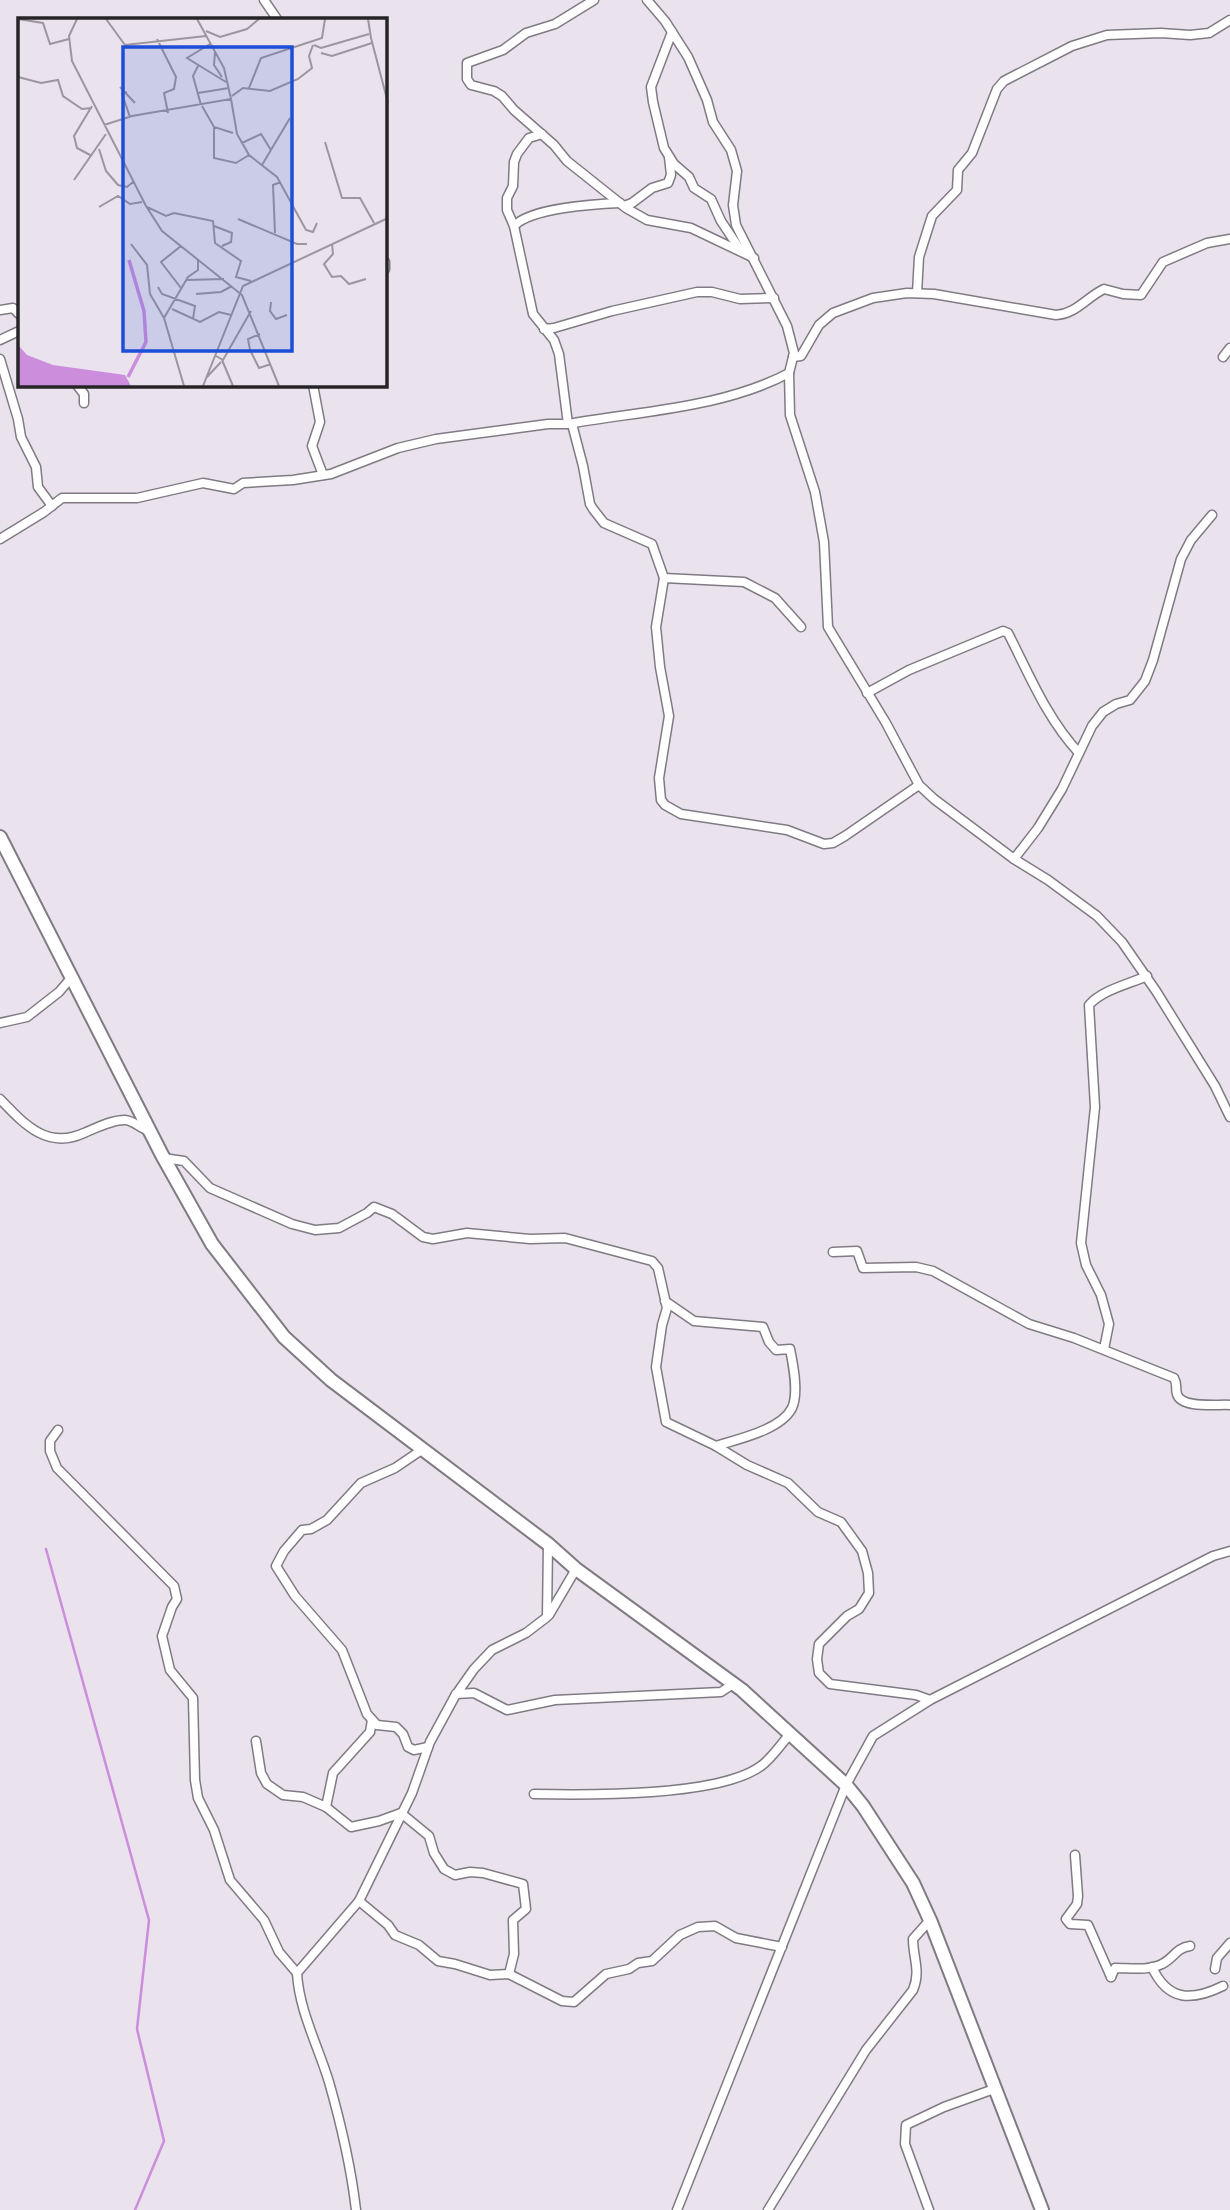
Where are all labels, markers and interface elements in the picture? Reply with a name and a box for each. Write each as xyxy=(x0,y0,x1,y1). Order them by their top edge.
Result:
inset map xyxy=(18,18,387,387)

